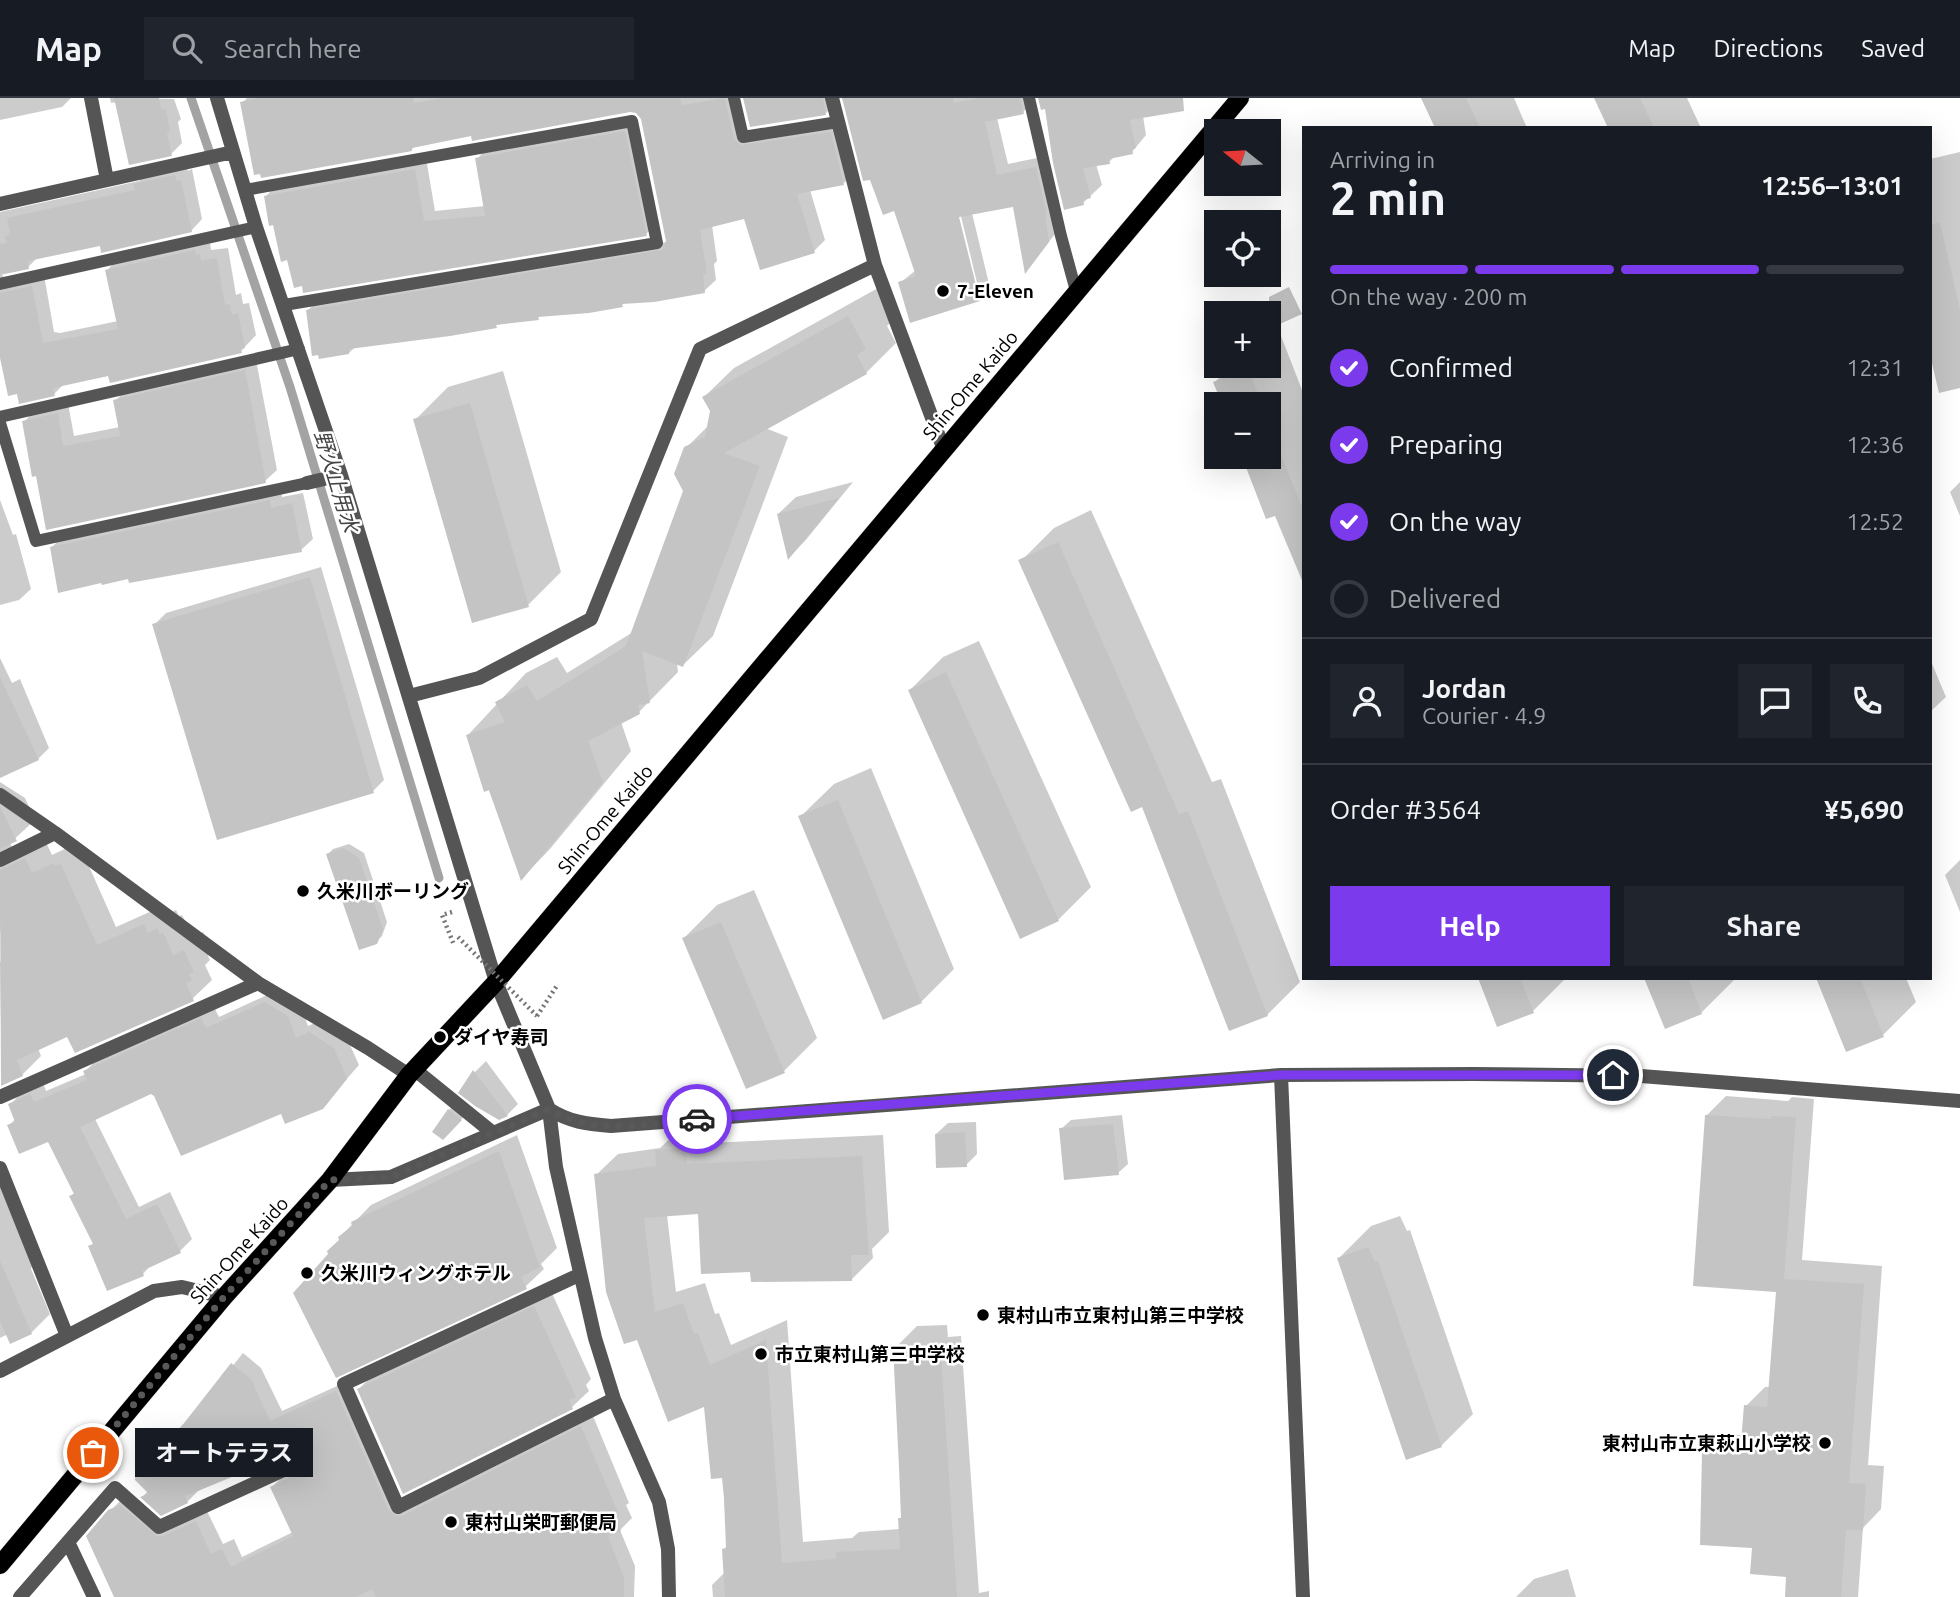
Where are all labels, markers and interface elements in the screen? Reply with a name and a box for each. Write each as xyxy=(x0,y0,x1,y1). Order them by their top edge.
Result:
search box xyxy=(144,17,634,80)
icon: search xyxy=(168,29,206,67)
text: Map xyxy=(35,30,102,67)
text: Search here xyxy=(224,34,362,63)
text: Map xyxy=(1628,35,1675,62)
text: Directions xyxy=(1713,35,1823,62)
text: Saved xyxy=(1861,35,1925,62)
north arrow xyxy=(1204,119,1281,196)
map controls xyxy=(1204,119,1281,469)
text: Arriving in xyxy=(1330,147,1435,172)
text: 12:56–13:01 xyxy=(1761,171,1904,200)
text: 2 min xyxy=(1330,172,1446,224)
button: locate xyxy=(1204,210,1281,287)
place label: 7-Eleven xyxy=(957,280,1034,302)
marker: 7-Eleven xyxy=(935,283,951,299)
text: On the way · 200 m xyxy=(1330,284,1527,309)
button: + xyxy=(1204,301,1281,378)
street label: Shin-Ome Kaido xyxy=(918,326,1022,444)
icon: check xyxy=(1330,349,1368,387)
text: Confirmed xyxy=(1389,353,1513,382)
text: 12:31 xyxy=(1846,355,1904,380)
button: − xyxy=(1204,392,1281,469)
icon: check xyxy=(1330,426,1368,464)
water label: 野火止用水 xyxy=(310,427,364,537)
text: Preparing xyxy=(1389,430,1503,459)
text: 12:36 xyxy=(1846,432,1904,457)
icon: check xyxy=(1330,503,1368,541)
text: On the way xyxy=(1389,507,1521,536)
text: 12:52 xyxy=(1846,509,1904,534)
text: Delivered xyxy=(1389,584,1501,613)
button: person xyxy=(1330,664,1404,738)
button: chat xyxy=(1738,664,1812,738)
button: phone xyxy=(1830,664,1904,738)
text: Jordan xyxy=(1422,674,1507,703)
text: Courier · 4.9 xyxy=(1422,703,1546,728)
street label: Shin-Ome Kaido xyxy=(553,760,657,878)
text: Order #3564 xyxy=(1330,795,1481,824)
text: ¥5,690 xyxy=(1824,795,1904,824)
place label: 久米川ボーリング xyxy=(317,880,469,902)
marker: 久米川ボーリング xyxy=(295,883,311,899)
button: Help xyxy=(1330,886,1610,966)
button: Share xyxy=(1624,886,1904,966)
place label: ダイヤ寿司 xyxy=(454,1026,548,1048)
marker: ダイヤ寿司 xyxy=(432,1029,448,1045)
pin xyxy=(1583,1045,1643,1105)
icon: home xyxy=(1594,1056,1632,1094)
courier xyxy=(662,1084,732,1154)
icon: car xyxy=(678,1100,716,1138)
street label: Shin-Ome Kaido xyxy=(185,1192,293,1308)
place label: 久米川ウィングホテル xyxy=(321,1262,511,1284)
marker: 久米川ウィングホテル xyxy=(299,1265,315,1281)
place label: 東村山市立東村山第三中学校 xyxy=(997,1304,1244,1326)
marker: 東村山市立東村山第三中学校 xyxy=(975,1307,991,1323)
place label: 市立東村山第三中学校 xyxy=(775,1343,965,1365)
marker: 市立東村山第三中学校 xyxy=(753,1346,769,1362)
pin xyxy=(63,1423,123,1483)
callout: オートテラス xyxy=(135,1428,314,1478)
place label: 東村山市立東萩山小学校 xyxy=(1602,1432,1811,1454)
icon: bag xyxy=(74,1434,112,1472)
marker: 東村山市立東萩山小学校 xyxy=(1817,1435,1833,1451)
text: オートテラス xyxy=(155,1440,293,1465)
place label: 東村山栄町郵便局 xyxy=(465,1511,617,1533)
marker: 東村山栄町郵便局 xyxy=(443,1514,459,1530)

